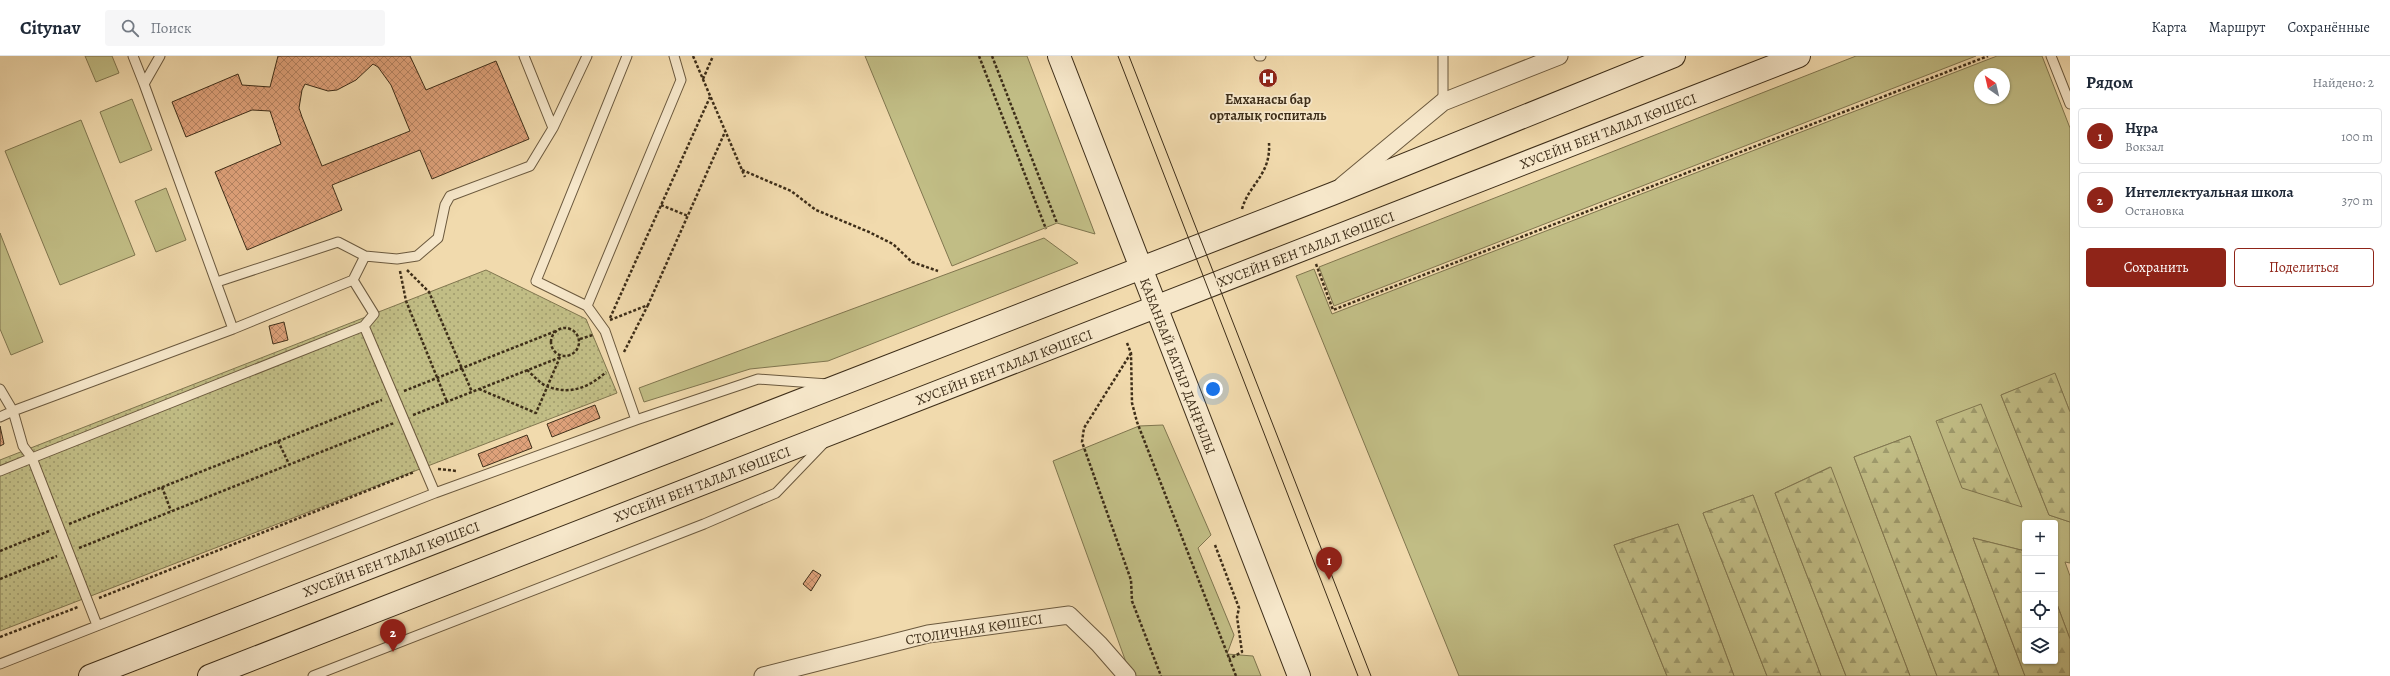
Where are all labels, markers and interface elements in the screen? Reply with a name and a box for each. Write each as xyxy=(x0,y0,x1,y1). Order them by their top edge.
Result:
search box xyxy=(105,10,385,46)
text: Citynav xyxy=(20,15,81,41)
icon: search xyxy=(119,17,141,39)
text: Поиск xyxy=(151,18,192,38)
text: Карта xyxy=(2152,18,2187,37)
text: Маршрут xyxy=(2209,18,2265,37)
text: Сохранённые xyxy=(2287,18,2370,37)
hospital icon: Емханасы бар орталық госпиталь xyxy=(1257,67,1279,89)
north arrow xyxy=(1974,68,2010,104)
text: Рядом xyxy=(2086,71,2133,94)
text: Найдено: 2 xyxy=(2313,74,2374,91)
street label: ХУСЕЙН БЕН ТАЛАЛ КӨШЕСІ xyxy=(1517,89,1699,174)
place label: Емханасы бар орталық госпиталь xyxy=(1210,90,1327,125)
text: Нұра xyxy=(2125,118,2158,138)
text: 1 xyxy=(2098,128,2102,145)
text: 100 m xyxy=(2341,128,2373,145)
text: Вокзал xyxy=(2125,138,2164,155)
text: Интеллектуальная школа xyxy=(2125,182,2294,202)
text: 2 xyxy=(2097,192,2103,209)
text: 370 m xyxy=(2342,192,2373,209)
text: Остановка xyxy=(2125,202,2184,219)
street label: ХУСЕЙН БЕН ТАЛАЛ КӨШЕСІ xyxy=(1215,207,1397,292)
button: Сохранить xyxy=(2086,248,2226,287)
button: Поделиться xyxy=(2234,248,2374,287)
street label: ҚАБАНБАЙ БАТЫР ДАҢҒЫЛЫ xyxy=(1135,275,1220,457)
street label: ХУСЕЙН БЕН ТАЛАЛ КӨШЕСІ xyxy=(913,325,1095,410)
your location xyxy=(1203,379,1223,399)
street label: ХУСЕЙН БЕН ТАЛАЛ КӨШЕСІ xyxy=(611,442,793,527)
street label: ХУСЕЙН БЕН ТАЛАЛ КӨШЕСІ xyxy=(300,517,482,602)
map controls xyxy=(2022,520,2058,664)
button: + xyxy=(2022,520,2058,556)
pin: 1 xyxy=(1316,547,1342,580)
button: − xyxy=(2022,556,2058,592)
button: locate xyxy=(2022,592,2058,628)
street label: СТОЛИЧНАЯ КӨШЕСІ xyxy=(904,609,1044,650)
pin: 2 xyxy=(380,619,406,652)
button: layers xyxy=(2022,628,2058,664)

